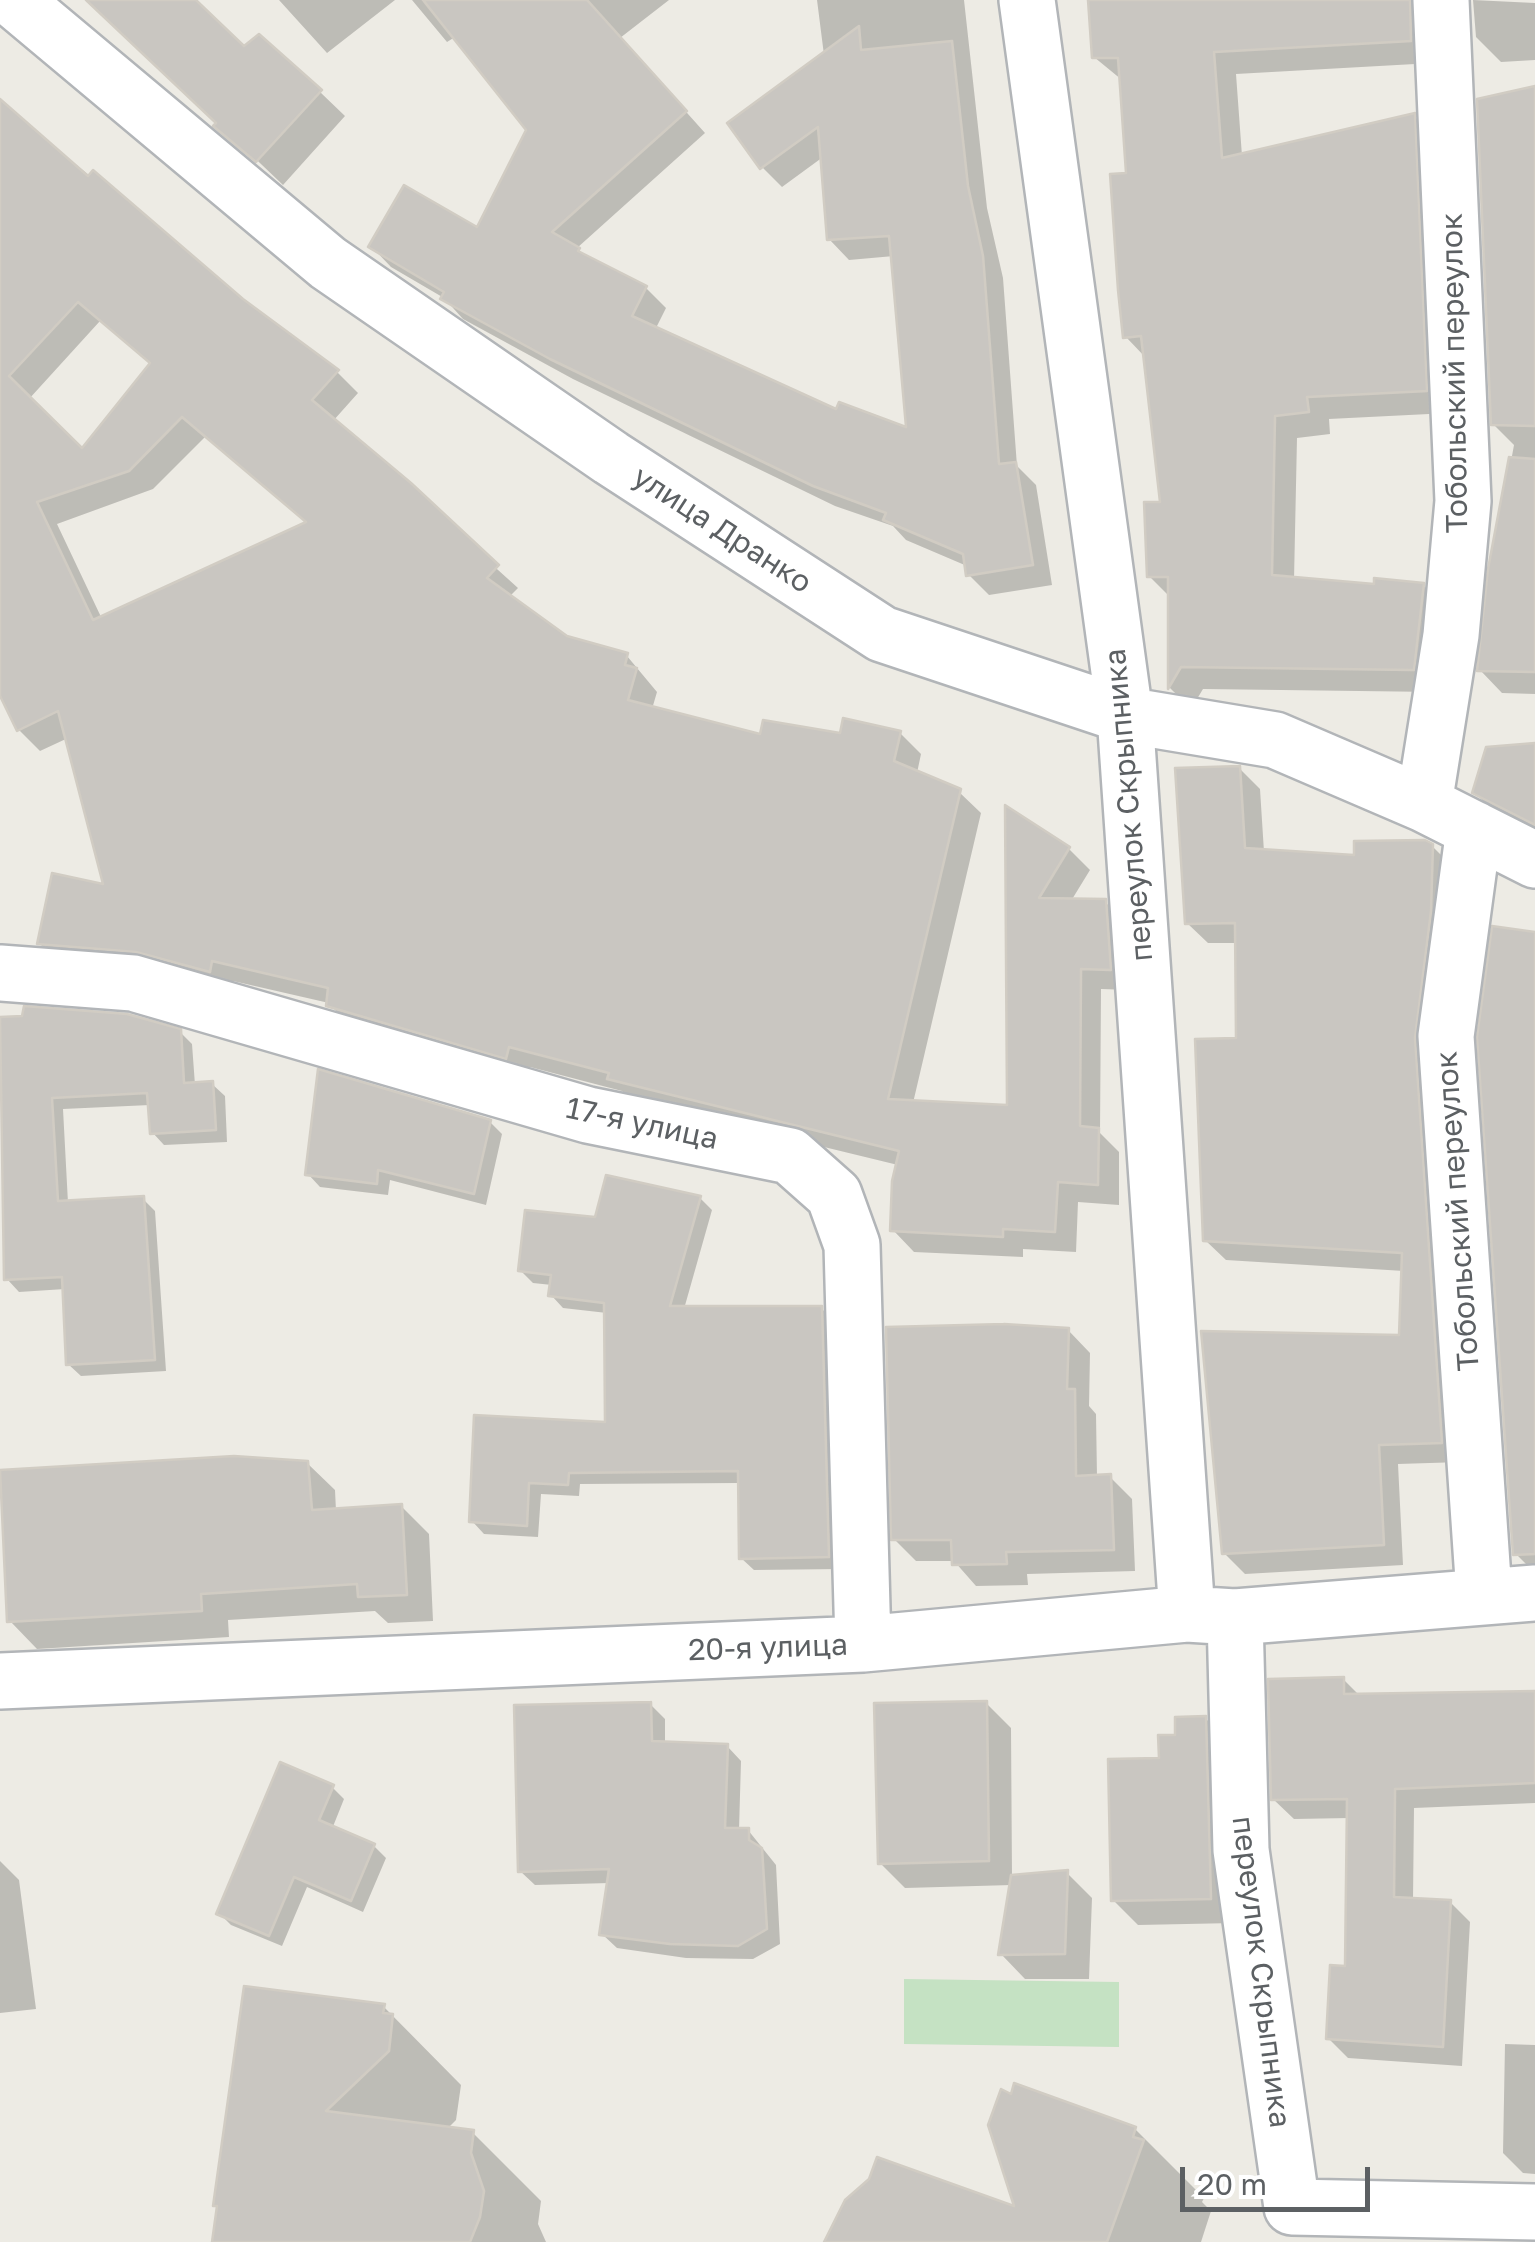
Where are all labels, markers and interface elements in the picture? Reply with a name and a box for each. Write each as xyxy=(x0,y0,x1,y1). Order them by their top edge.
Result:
street label: Тобольский переулок xyxy=(1434,213,1476,533)
street label: улица Дранко xyxy=(626,459,818,601)
street label: переулок Скрыпника xyxy=(1097,647,1161,963)
street label: Тобольский переулок xyxy=(1429,1050,1487,1372)
street label: 17-я улица xyxy=(563,1090,721,1158)
street label: 20-я улица xyxy=(687,1627,849,1669)
street label: переулок Скрыпника xyxy=(1224,1814,1298,2130)
scale bar xyxy=(1185,2147,1375,2209)
text: 20 m xyxy=(1197,2166,1267,2202)

